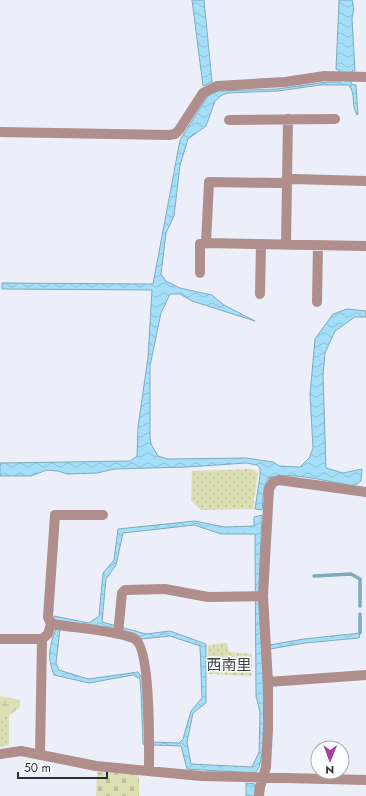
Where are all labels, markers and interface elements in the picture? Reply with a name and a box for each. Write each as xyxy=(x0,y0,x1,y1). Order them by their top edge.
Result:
district label: 西南里 xyxy=(206,654,252,676)
north arrow xyxy=(310,740,350,780)
scale bar xyxy=(18,754,107,780)
text: 50 m xyxy=(24,759,51,777)
text: N xyxy=(325,762,334,778)

